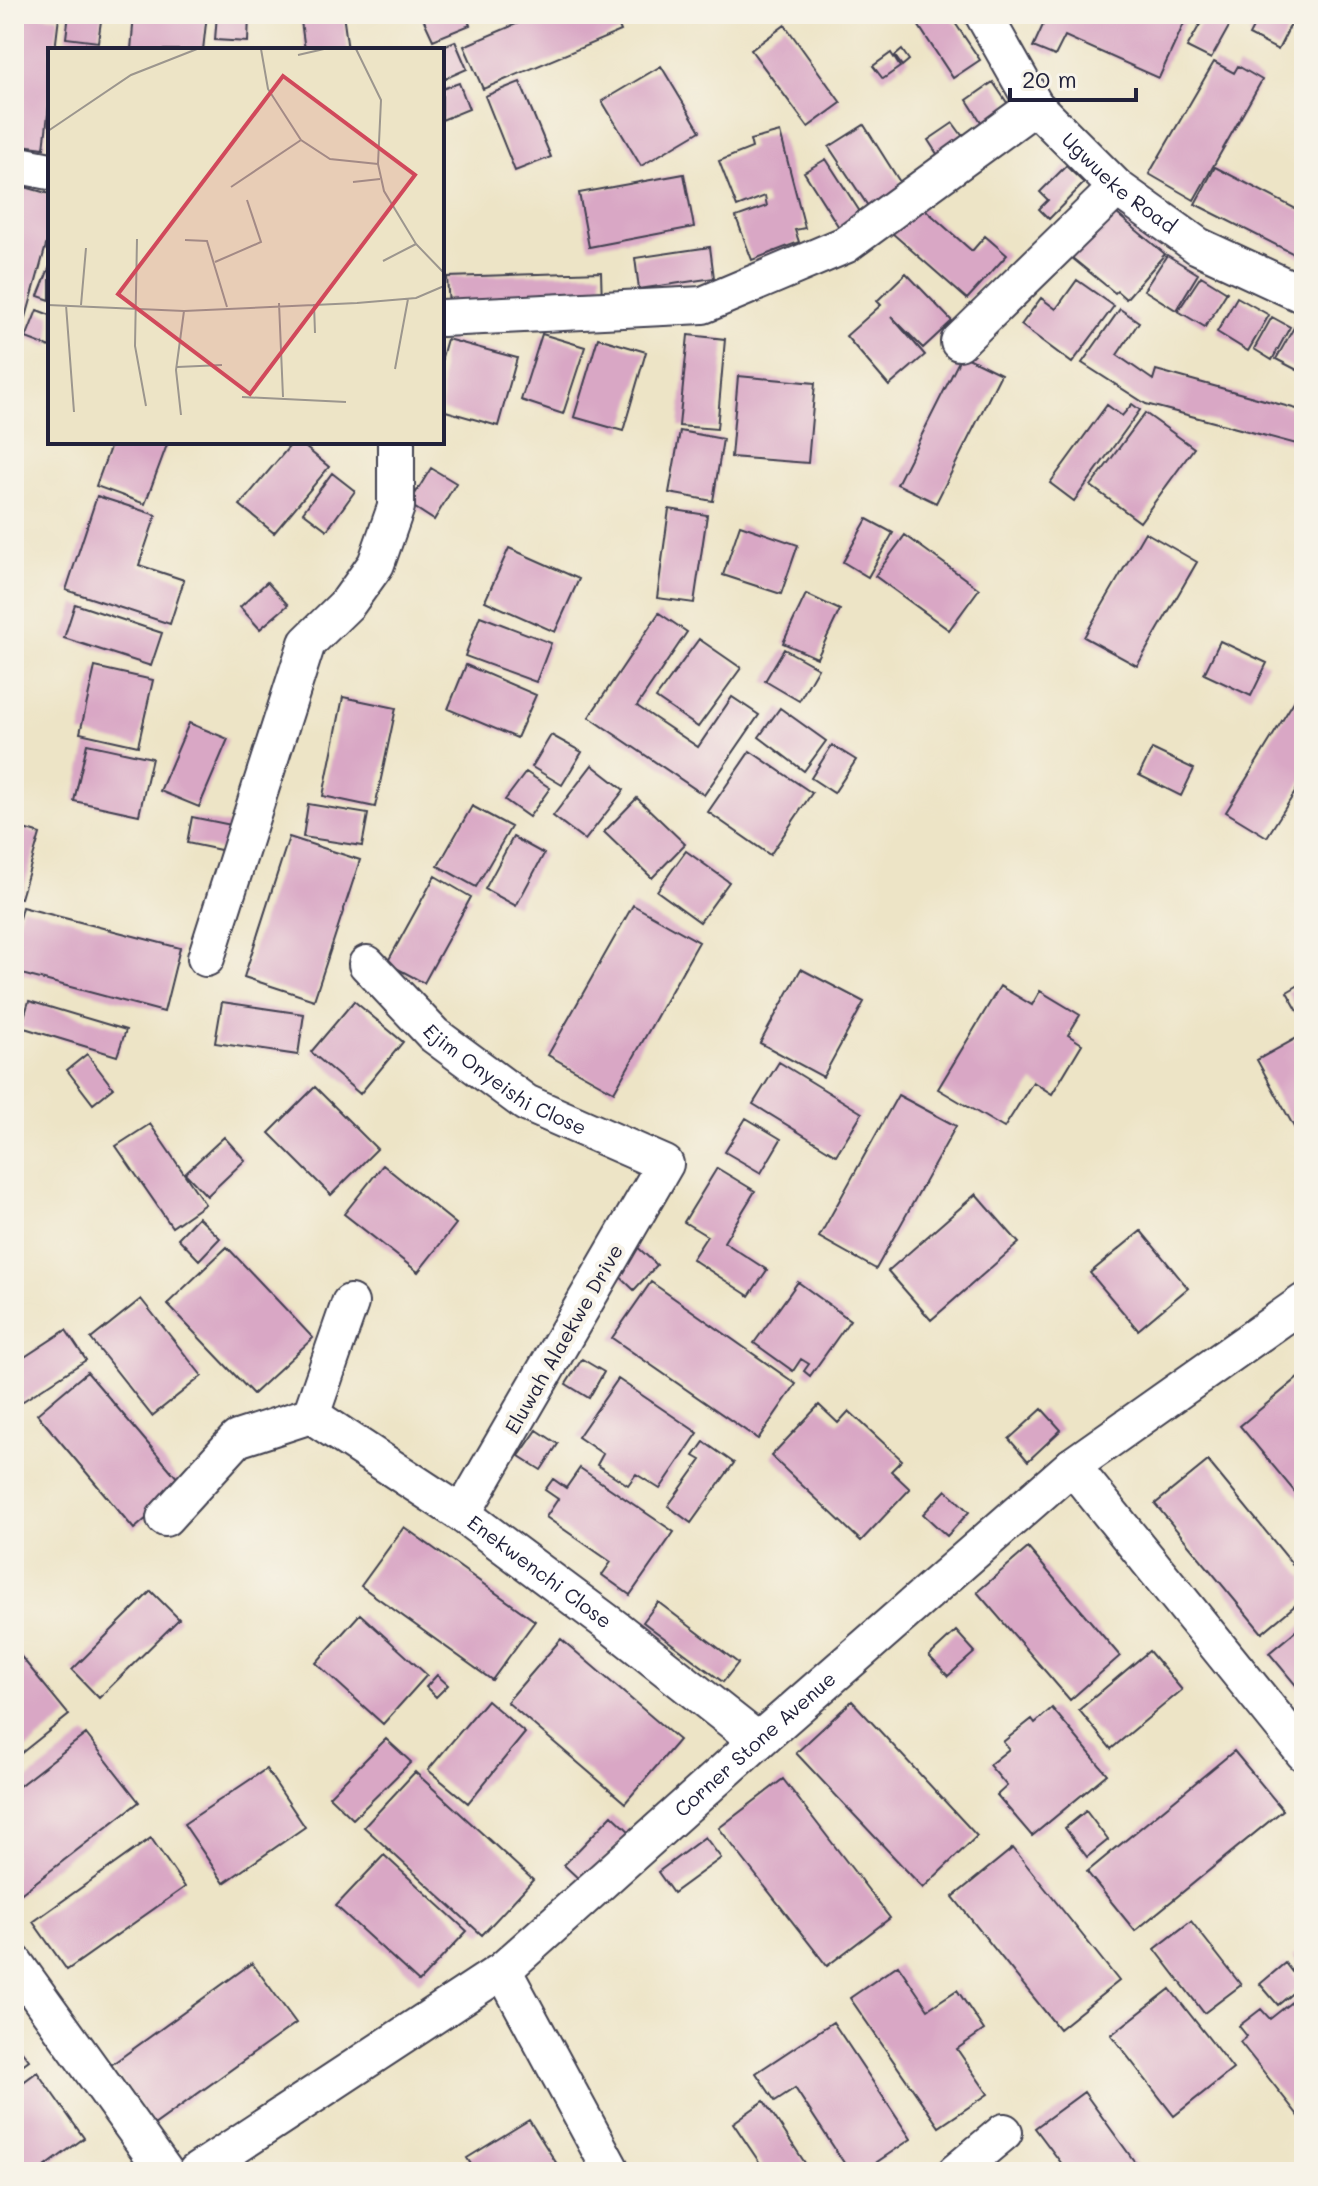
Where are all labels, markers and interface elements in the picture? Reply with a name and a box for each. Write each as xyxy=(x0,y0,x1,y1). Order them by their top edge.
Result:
inset map xyxy=(48,48,444,444)
scale bar xyxy=(1010,52,1136,102)
text: 20 m xyxy=(1022,63,1077,94)
street label: Ugwueke Road xyxy=(1057,126,1182,238)
street label: Ejim Onyeishi Close xyxy=(418,1018,591,1140)
street label: Eluwah Alaekwe Drive xyxy=(498,1239,628,1438)
street label: Enekwenchi Close xyxy=(463,1509,617,1633)
street label: Corner Stone Avenue xyxy=(668,1665,841,1822)

